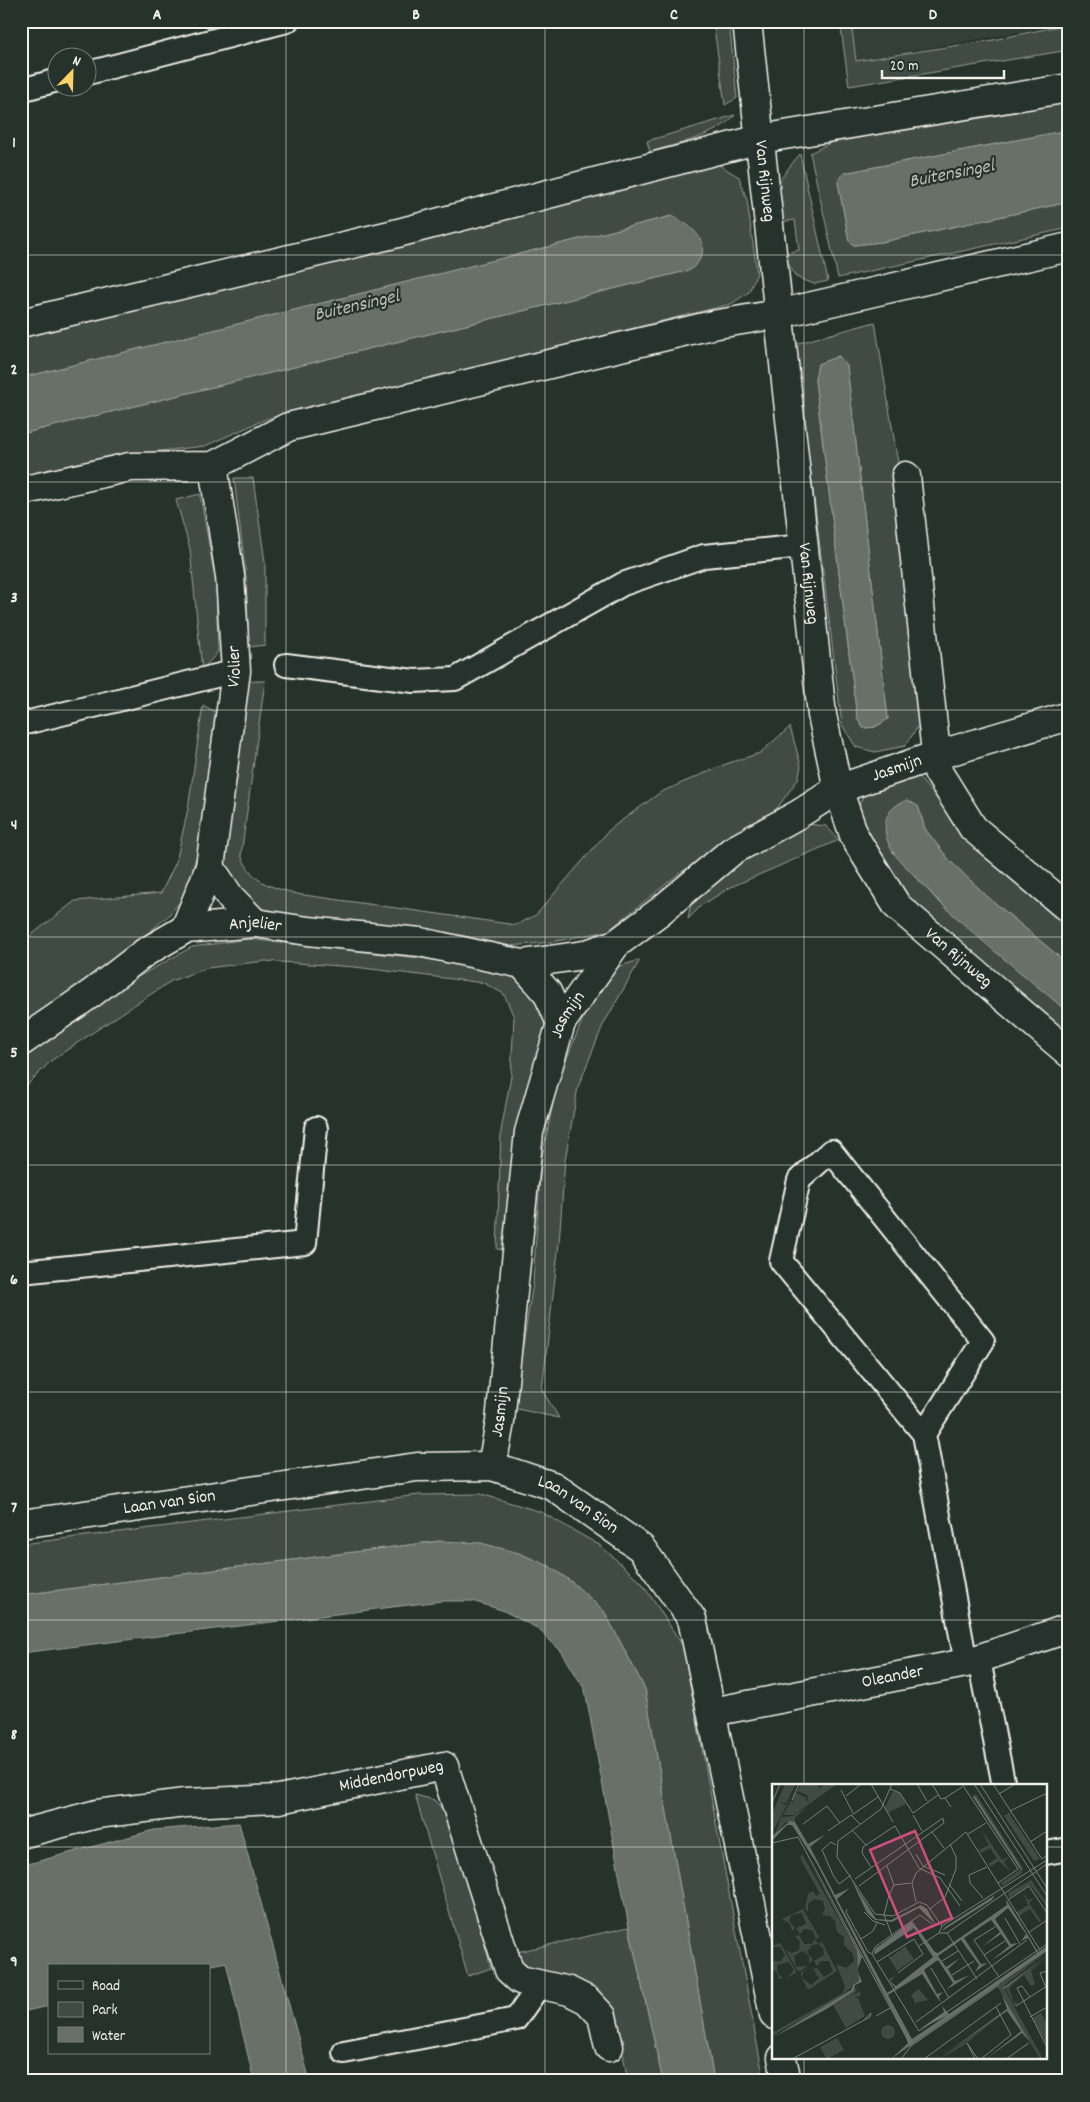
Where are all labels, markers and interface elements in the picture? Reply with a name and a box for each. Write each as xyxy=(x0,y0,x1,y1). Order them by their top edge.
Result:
text: A xyxy=(153,4,162,27)
text: B xyxy=(412,4,420,27)
text: C xyxy=(670,4,678,27)
text: D xyxy=(929,4,938,27)
north arrow xyxy=(48,48,98,98)
scale bar xyxy=(882,48,1005,80)
text: N xyxy=(69,51,83,72)
text: 20 m xyxy=(890,56,918,78)
text: 1 xyxy=(12,132,16,155)
street label: Van Rijnweg xyxy=(747,139,781,223)
water label: Buitensingel xyxy=(907,153,998,196)
water label: Buitensingel xyxy=(312,284,404,330)
text: 2 xyxy=(11,359,18,382)
street label: Van Rijnweg xyxy=(791,542,825,626)
text: 3 xyxy=(10,587,18,610)
street label: Violier xyxy=(221,644,249,689)
street label: Jasmijn xyxy=(869,749,925,789)
text: 4 xyxy=(11,814,17,837)
street label: Anjelier xyxy=(228,910,284,939)
street label: Van Rijnweg xyxy=(919,922,998,995)
street label: Jasmijn xyxy=(545,986,592,1041)
text: 5 xyxy=(10,1042,18,1065)
text: 6 xyxy=(10,1269,18,1292)
street label: Jasmijn xyxy=(485,1385,516,1439)
street label: Laan van Sion xyxy=(534,1469,623,1541)
street label: Laan van Sion xyxy=(122,1484,217,1522)
text: 7 xyxy=(11,1497,17,1520)
street label: Oleander xyxy=(860,1659,926,1695)
text: 8 xyxy=(11,1724,18,1747)
street label: Middendorpweg xyxy=(337,1754,446,1799)
inset map xyxy=(772,1784,1048,2060)
text: 9 xyxy=(10,1951,18,1974)
legend xyxy=(48,1964,210,2054)
text: Road xyxy=(92,1976,120,1998)
text: Park xyxy=(92,2000,118,2022)
text: Water xyxy=(92,2026,126,2048)

